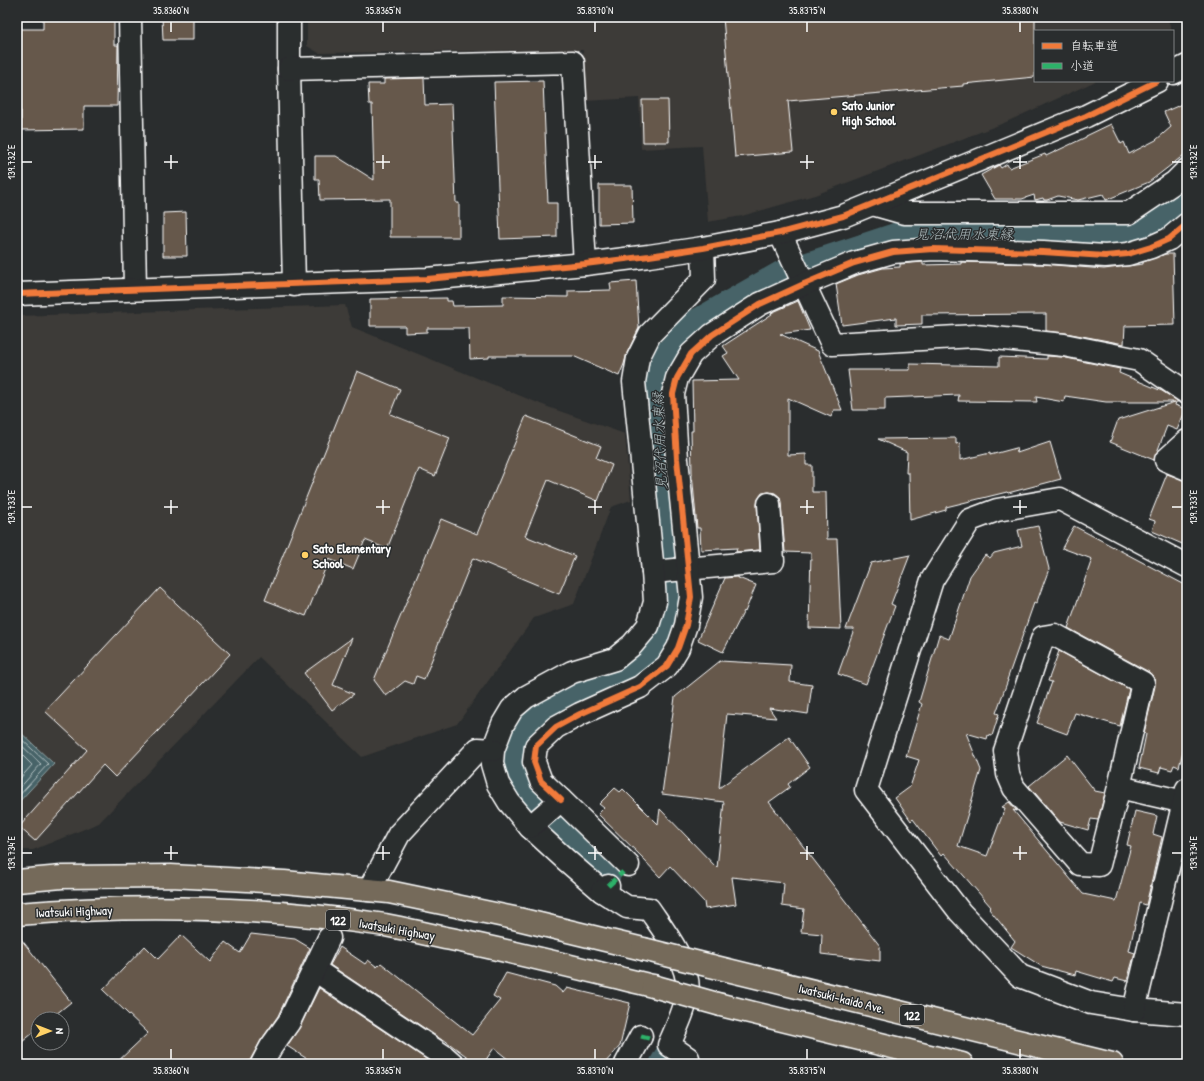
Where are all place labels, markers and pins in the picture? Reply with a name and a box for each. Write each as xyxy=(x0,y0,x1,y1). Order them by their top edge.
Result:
place label: Sato Junior High School xyxy=(842,96,896,130)
marker: Sato Junior High School xyxy=(829,107,839,117)
place label: Sato Elementary School xyxy=(313,539,392,572)
marker: Sato Elementary School xyxy=(300,550,310,560)

